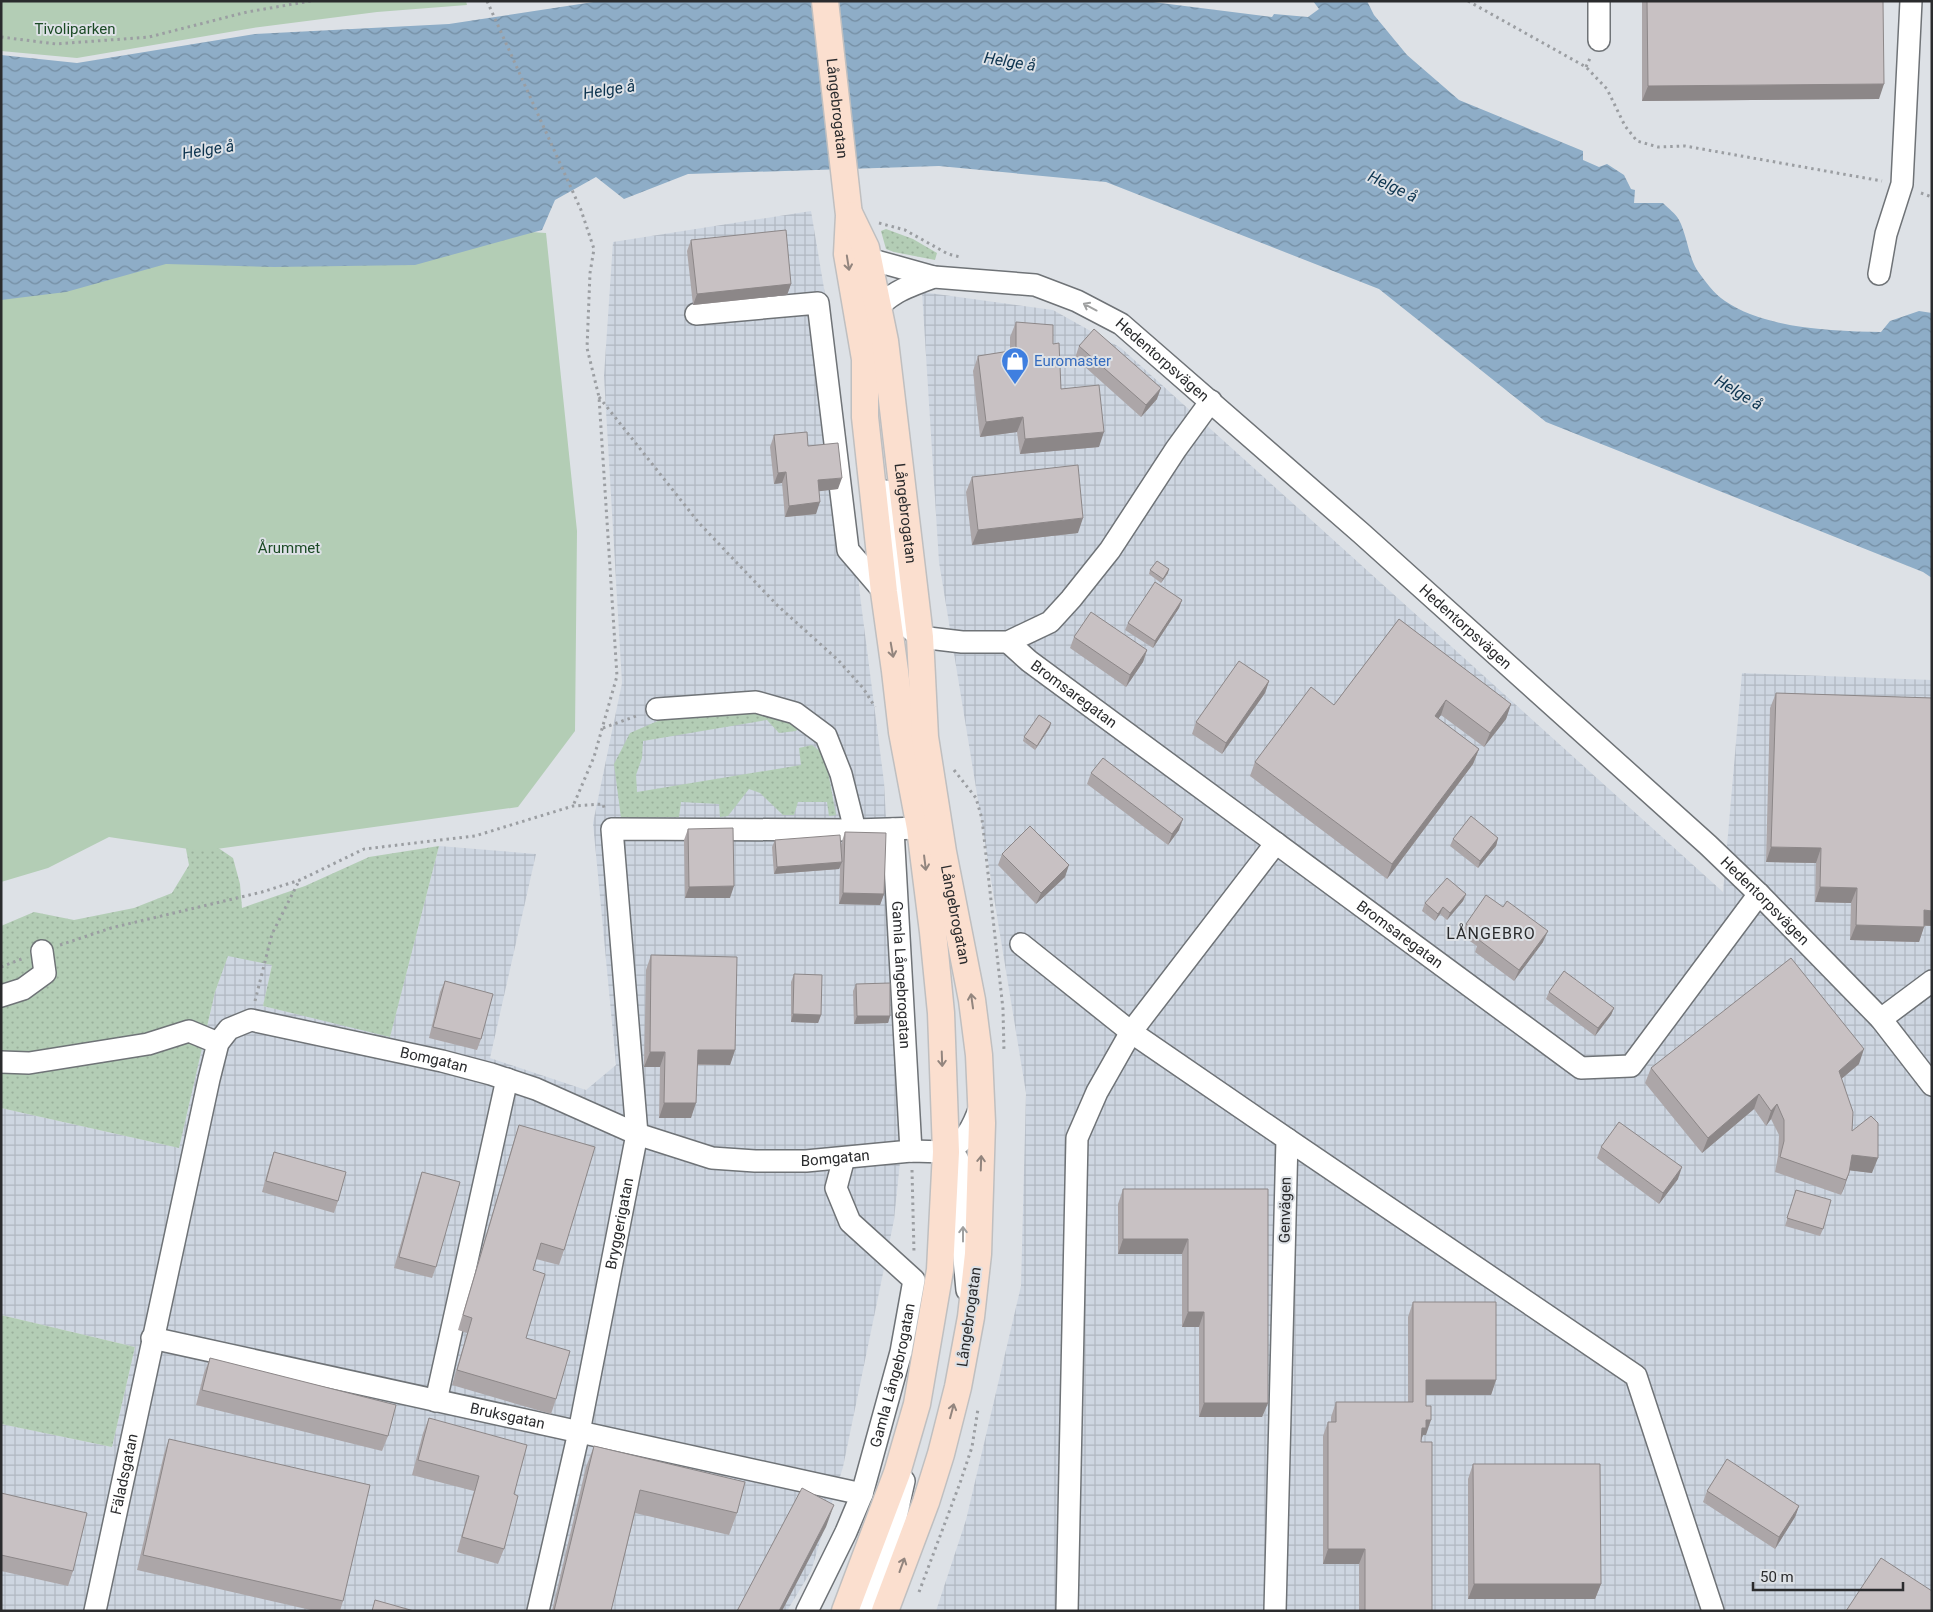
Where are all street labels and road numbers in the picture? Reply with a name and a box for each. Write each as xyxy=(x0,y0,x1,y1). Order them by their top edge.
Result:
street label: Långebrogatan xyxy=(822,57,852,159)
street label: Hedentorpsvägen xyxy=(1112,314,1213,405)
street label: Långebrogatan xyxy=(890,462,920,564)
street label: Hedentorpsvägen xyxy=(1415,581,1515,673)
street label: Bromsaregatan xyxy=(1027,656,1121,732)
street label: Hedentorpsvägen xyxy=(1717,853,1813,949)
street label: Långebrogatan xyxy=(937,863,974,966)
street label: Bromsaregatan xyxy=(1353,897,1447,972)
street label: Gamla Långebrogatan xyxy=(888,900,914,1049)
street label: Bomgatan xyxy=(398,1043,470,1076)
street label: Bomgatan xyxy=(801,1146,870,1170)
street label: Bryggerigatan xyxy=(602,1176,637,1271)
street label: Genvägen xyxy=(1275,1177,1295,1243)
street label: Långebrogatan xyxy=(953,1266,985,1368)
street label: Gamla Långebrogatan xyxy=(866,1302,919,1449)
street label: Bruksgatan xyxy=(468,1399,547,1433)
street label: Fäladsgatan xyxy=(107,1432,142,1516)

